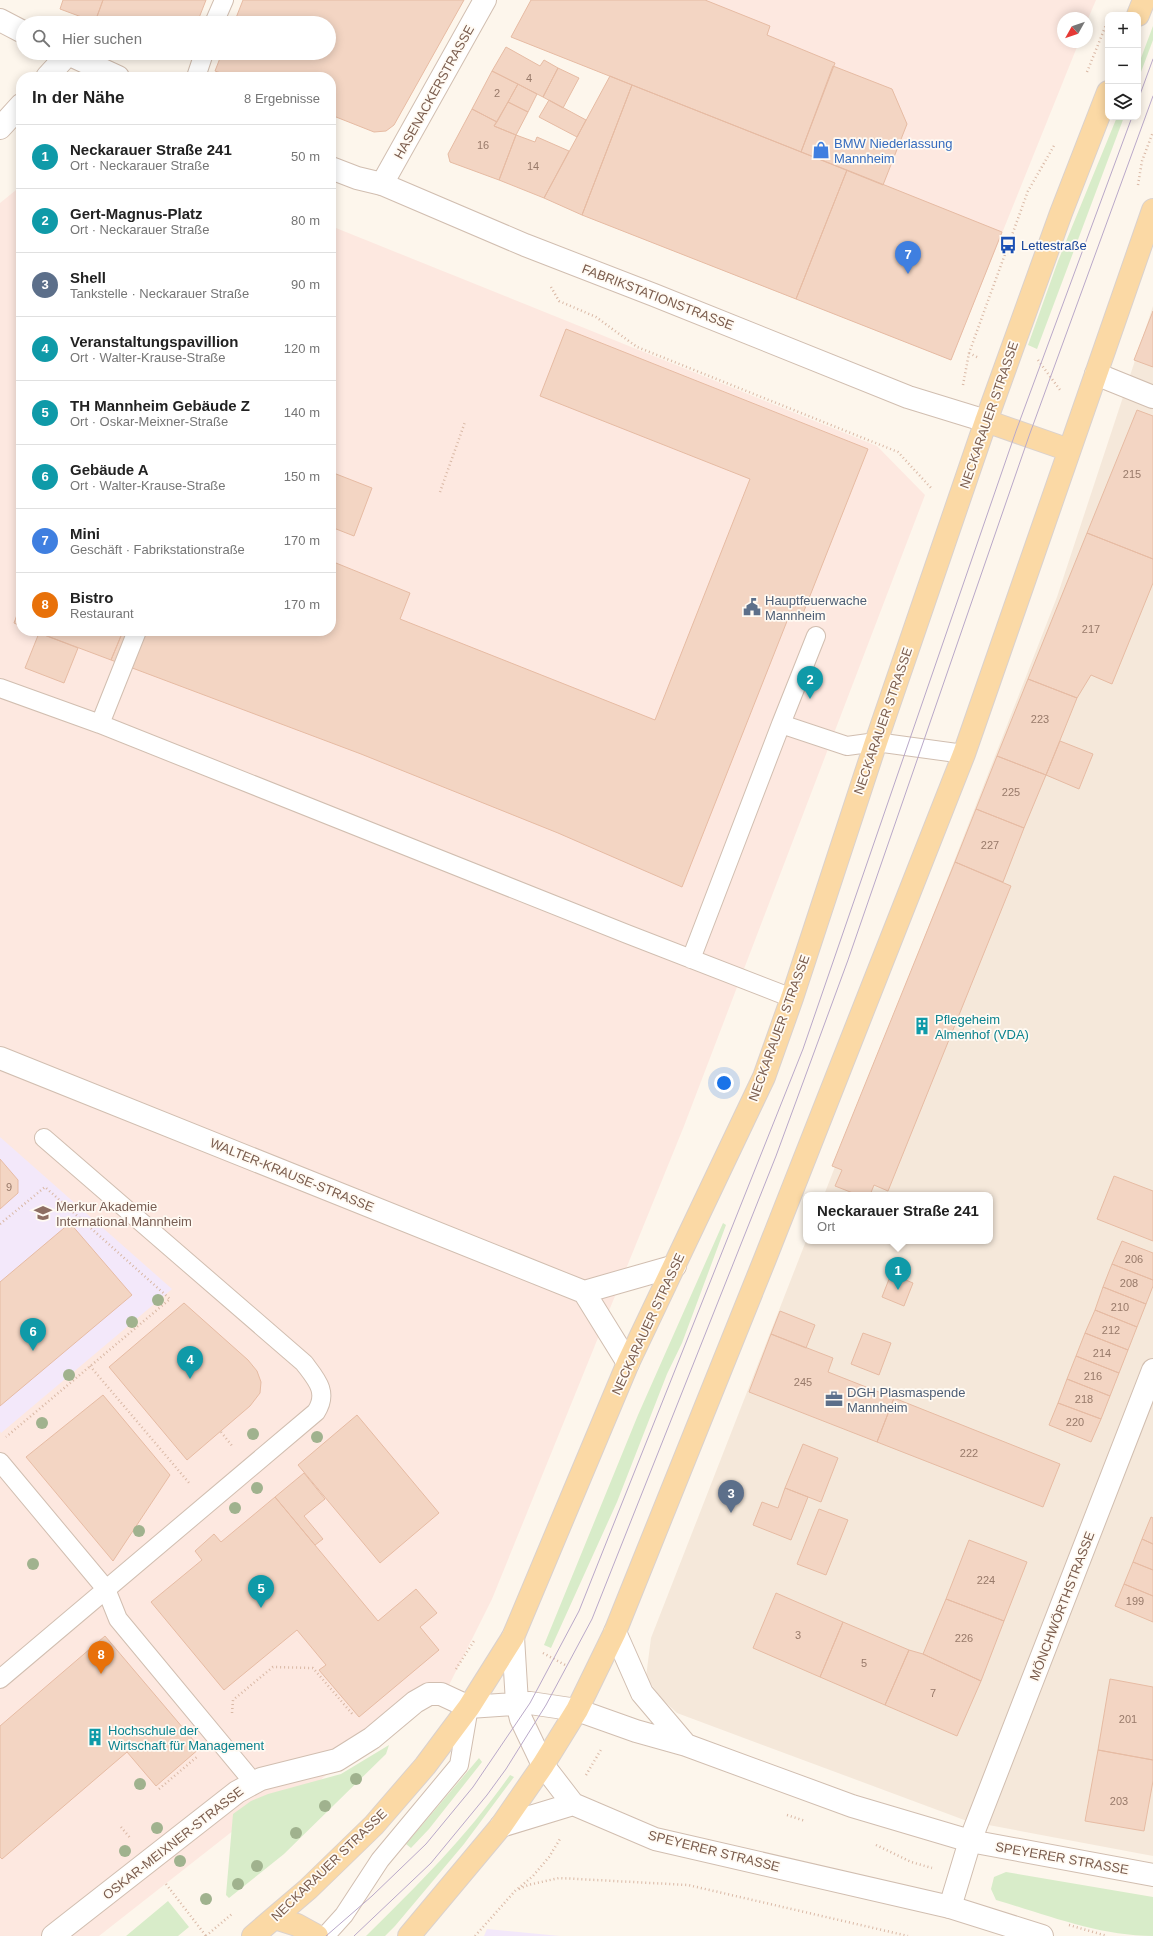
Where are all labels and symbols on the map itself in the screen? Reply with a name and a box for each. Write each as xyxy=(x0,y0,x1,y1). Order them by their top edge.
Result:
north arrow xyxy=(1057,12,1093,48)
street label: HASENACKERSTRASSE xyxy=(391,22,477,161)
house number: 4 xyxy=(526,72,532,84)
house number: 2 xyxy=(494,87,500,99)
place label: BMW Niederlassung Mannheim xyxy=(834,136,953,166)
house number: 16 xyxy=(477,139,489,151)
shop icon: BMW Niederlassung Mannheim xyxy=(811,140,831,160)
house number: 14 xyxy=(527,160,539,172)
bus stop icon: Lettestraße xyxy=(998,235,1018,255)
place label: Lettestraße xyxy=(1021,238,1087,253)
pin: 7 xyxy=(895,241,921,274)
street label: FABRIKSTATIONSTRASSE xyxy=(580,261,736,333)
street label: NECKARAUER STRASSE xyxy=(957,339,1021,491)
house number: 215 xyxy=(1123,468,1141,480)
place label: Hauptfeuerwache Mannheim xyxy=(765,593,867,623)
public building icon: Hauptfeuerwache Mannheim xyxy=(742,597,762,617)
house number: 217 xyxy=(1082,623,1100,635)
street label: NECKARAUER STRASSE xyxy=(851,645,915,797)
pin: 2 xyxy=(797,666,823,699)
house number: 223 xyxy=(1031,713,1049,725)
house number: 225 xyxy=(1002,786,1020,798)
house number: 227 xyxy=(981,839,999,851)
street label: NECKARAUER STRASSE xyxy=(746,952,813,1103)
place label: Pflegeheim Almenhof (VDA) xyxy=(935,1012,1029,1042)
building icon: Pflegeheim Almenhof (VDA) xyxy=(912,1016,932,1036)
your location xyxy=(714,1073,734,1093)
street label: WALTER-KRAUSE-STRASSE xyxy=(208,1135,376,1215)
house number: 9 xyxy=(6,1181,12,1193)
place label: Merkur Akademie International Mannheim xyxy=(56,1199,192,1229)
school or university icon: Merkur Akademie International Mannheim xyxy=(33,1203,53,1223)
street label: NECKARAUER STRASSE xyxy=(609,1250,688,1397)
house number: 206 xyxy=(1125,1253,1143,1265)
pin: 1 xyxy=(885,1257,911,1290)
house number: 208 xyxy=(1120,1277,1138,1289)
house number: 210 xyxy=(1111,1301,1129,1313)
pin: 6 xyxy=(20,1318,46,1351)
house number: 212 xyxy=(1102,1324,1120,1336)
pin: 4 xyxy=(177,1346,203,1379)
house number: 214 xyxy=(1093,1347,1111,1359)
house number: 216 xyxy=(1084,1370,1102,1382)
house number: 245 xyxy=(794,1376,812,1388)
place label: DGH Plasmaspende Mannheim xyxy=(847,1385,966,1415)
office icon: DGH Plasmaspende Mannheim xyxy=(824,1389,844,1409)
house number: 218 xyxy=(1075,1393,1093,1405)
house number: 220 xyxy=(1066,1416,1084,1428)
house number: 222 xyxy=(960,1447,978,1459)
pin: 3 xyxy=(718,1480,744,1513)
street label: MÖNCHWÖRTHSTRASSE xyxy=(1027,1529,1098,1683)
house number: 224 xyxy=(977,1574,995,1586)
pin: 5 xyxy=(248,1575,274,1608)
house number: 199 xyxy=(1126,1595,1144,1607)
house number: 3 xyxy=(795,1629,801,1641)
house number: 226 xyxy=(955,1632,973,1644)
pin: 8 xyxy=(88,1641,114,1674)
house number: 5 xyxy=(861,1657,867,1669)
house number: 7 xyxy=(930,1687,936,1699)
house number: 201 xyxy=(1119,1713,1137,1725)
place label: Hochschule der Wirtschaft für Management xyxy=(108,1723,264,1753)
building icon: Hochschule der Wirtschaft für Management xyxy=(85,1727,105,1747)
street label: OSKAR-MEIXNER-STRASSE xyxy=(100,1783,246,1903)
house number: 203 xyxy=(1110,1795,1128,1807)
street label: NECKARAUER STRASSE xyxy=(268,1806,390,1924)
street label: SPEYERER STRASSE xyxy=(647,1827,782,1875)
street label: SPEYERER STRASSE xyxy=(994,1839,1130,1877)

